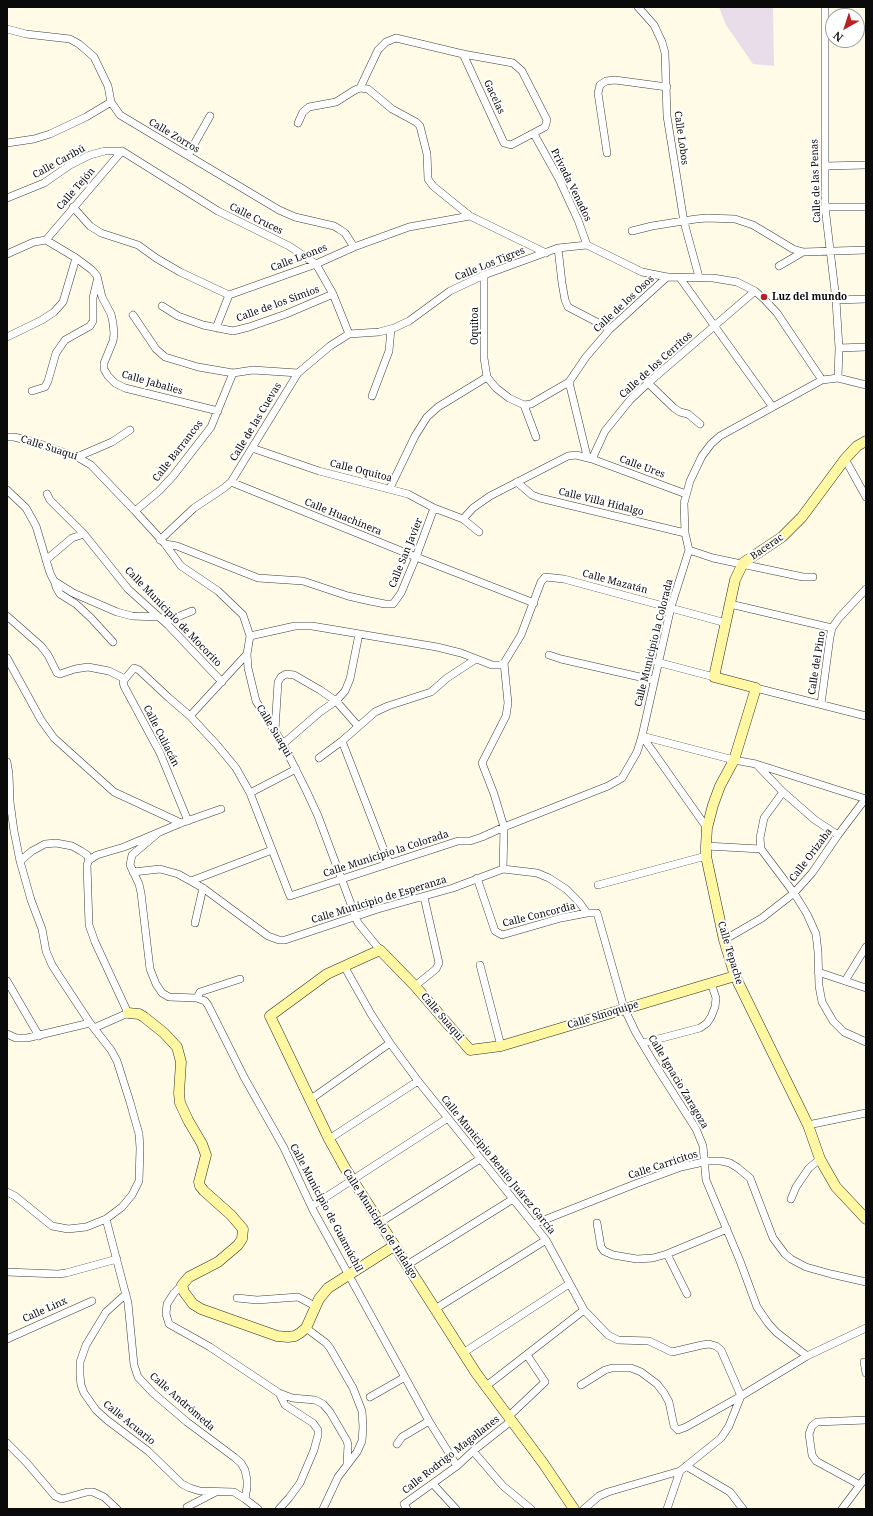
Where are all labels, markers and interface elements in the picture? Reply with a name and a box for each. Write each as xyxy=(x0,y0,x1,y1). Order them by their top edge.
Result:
north arrow xyxy=(825,8,865,48)
text: N xyxy=(830,28,846,45)
street label: Gacelas xyxy=(481,78,507,116)
street label: Calle Lobos xyxy=(671,110,691,166)
street label: Calle Zorros xyxy=(146,116,202,156)
street label: Calle de las Penas xyxy=(809,139,823,223)
street label: Calle Caribú xyxy=(31,143,87,181)
street label: Privada Venados xyxy=(548,147,594,223)
street label: Calle Tejón xyxy=(54,165,98,213)
street label: Calle Cruces xyxy=(227,201,285,237)
street label: Calle Leones xyxy=(269,242,329,274)
street label: Calle Los Tigres xyxy=(453,245,527,283)
street label: Calle de los Osos xyxy=(591,273,657,335)
street label: Calle de los Simios xyxy=(235,283,321,325)
place label: Luz del mundo xyxy=(772,291,847,303)
marker: Luz del mundo xyxy=(759,292,769,302)
street label: Oquitoa xyxy=(469,307,481,345)
street label: Calle de los Cerritos xyxy=(617,329,695,401)
street label: Calle Jabalies xyxy=(120,369,184,397)
street label: Calle de las Cuevas xyxy=(228,381,284,463)
street label: Calle Barrancos xyxy=(150,418,206,484)
street label: Calle Suaqui xyxy=(19,433,79,463)
street label: Calle Ures xyxy=(618,453,666,481)
street label: Calle Oquitoa xyxy=(329,457,393,485)
street label: Calle Villa Hidalgo xyxy=(557,486,645,518)
street label: Calle Huachinera xyxy=(303,496,383,538)
street label: Calle San Javier xyxy=(387,516,425,590)
street label: Bacerac xyxy=(748,531,786,563)
street label: Calle Municipio de Mocorito xyxy=(122,565,224,669)
street label: Calle Mazatán xyxy=(581,567,649,597)
street label: Calle Municipio la Colorada xyxy=(632,578,676,708)
street label: Calle del Pino xyxy=(806,630,828,696)
street label: Calle Culiacán xyxy=(140,703,182,769)
street label: Calle Suaqui xyxy=(254,703,294,759)
street label: Calle Orizaba xyxy=(787,826,835,884)
street label: Calle Municipio la Colorada xyxy=(322,828,450,880)
street label: Calle Municipio de Esperanza xyxy=(310,874,448,926)
street label: Calle Concordia xyxy=(501,900,577,930)
street label: Calle Tepache xyxy=(715,920,745,986)
street label: Calle Suaqui xyxy=(418,991,466,1043)
street label: Calle Sinoquipe xyxy=(566,998,640,1032)
street label: Calle Ignacio Zaragoza xyxy=(645,1033,711,1131)
street label: Calle Municipio Benito Juárez García xyxy=(438,1093,558,1237)
street label: Calle Municipio de Guamúchil xyxy=(287,1142,365,1274)
street label: Calle Carricitos xyxy=(627,1148,699,1182)
street label: Calle Municipio de Hidalgo xyxy=(340,1167,420,1281)
street label: Calle Linx xyxy=(21,1295,69,1325)
street label: Calle Andrómeda xyxy=(147,1370,217,1434)
street label: Calle Acuario xyxy=(101,1398,157,1448)
street label: Calle Rodrigo Magallanes xyxy=(400,1413,502,1497)

